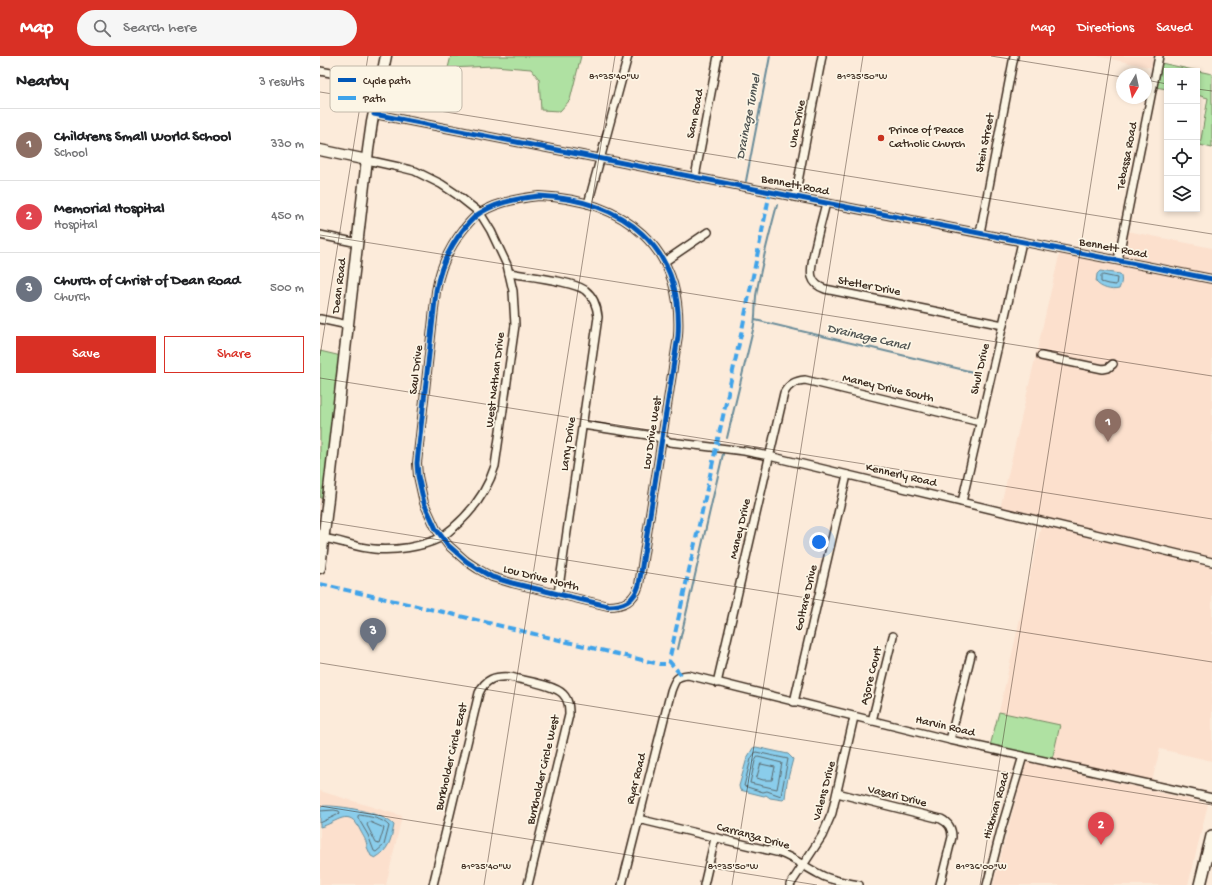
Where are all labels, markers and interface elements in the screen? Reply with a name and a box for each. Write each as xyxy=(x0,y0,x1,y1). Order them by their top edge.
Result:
search box xyxy=(77,10,357,46)
text: Map xyxy=(20,17,53,40)
icon: search xyxy=(91,17,113,39)
text: Search here xyxy=(123,19,197,37)
text: Map xyxy=(1031,20,1055,37)
text: Directions xyxy=(1077,20,1134,37)
text: Saved xyxy=(1156,20,1192,37)
legend xyxy=(330,66,462,112)
north arrow xyxy=(1116,68,1152,104)
map controls xyxy=(1164,68,1200,212)
button: + xyxy=(1164,68,1200,104)
text: 81°35'40"W xyxy=(589,71,640,83)
text: 81°35'50"W xyxy=(837,71,888,83)
text: Nearby xyxy=(16,72,69,92)
water label: Drainage Tunnel xyxy=(733,72,765,161)
text: 3 results xyxy=(259,75,304,90)
text: Cycle path xyxy=(363,76,411,88)
street label: Sam Road xyxy=(684,87,708,140)
text: Path xyxy=(362,94,386,106)
street label: Una Drive xyxy=(787,98,810,149)
button: − xyxy=(1164,104,1200,140)
street label: Stein Street xyxy=(973,111,999,174)
street label: Tebassa Road xyxy=(1114,120,1142,192)
place label: Prince of Peace Catholic Church xyxy=(888,124,966,152)
text: Childrens Small World School xyxy=(54,128,231,146)
marker: Prince of Peace Catholic Church xyxy=(876,133,886,143)
text: 1 xyxy=(26,137,32,152)
text: 330 m xyxy=(271,137,304,152)
button: locate xyxy=(1164,140,1200,176)
text: School xyxy=(54,146,88,161)
street label: Bennett Road xyxy=(759,172,831,200)
button: layers xyxy=(1164,176,1200,212)
text: Memorial Hospital xyxy=(54,200,165,218)
text: 2 xyxy=(26,209,32,224)
text: 450 m xyxy=(271,209,304,224)
text: Hospital xyxy=(54,218,98,233)
street label: Bennett Road xyxy=(1077,235,1149,263)
street label: Dean Road xyxy=(330,257,350,315)
text: Church of Christ of Dean Road xyxy=(54,272,240,290)
street label: Stetler Drive xyxy=(836,274,902,300)
text: 3 xyxy=(26,281,32,296)
text: 500 m xyxy=(270,281,304,296)
text: Church xyxy=(54,290,90,305)
water label: Drainage Canal xyxy=(825,321,912,355)
street label: West Nathan Drive xyxy=(483,331,509,428)
button: Save xyxy=(16,336,156,373)
button: Share xyxy=(164,336,304,373)
street label: Shull Drive xyxy=(968,341,994,396)
street label: Saul Drive xyxy=(407,344,427,395)
street label: Maney Drive South xyxy=(841,372,936,406)
street label: Lou Drive West xyxy=(640,394,666,471)
pin: 1 xyxy=(1095,409,1121,442)
street label: Larry Drive xyxy=(558,415,580,472)
street label: Kennerly Road xyxy=(864,461,939,491)
street label: Maney Drive xyxy=(727,497,755,561)
your location xyxy=(809,532,829,552)
street label: Lou Drive North xyxy=(502,563,581,595)
street label: Goltare Drive xyxy=(793,563,822,632)
pin: 3 xyxy=(360,618,386,651)
street label: Azore Court xyxy=(858,644,886,707)
street label: Burkholder Circle East xyxy=(433,701,471,813)
street label: Burkholder Circle West xyxy=(524,713,564,827)
street label: Harvin Road xyxy=(914,713,977,741)
street label: Ryar Road xyxy=(624,751,650,806)
street label: Valens Drive xyxy=(810,759,840,823)
street label: Hickman Road xyxy=(981,770,1013,841)
street label: Vasari Drive xyxy=(865,783,929,811)
pin: 2 xyxy=(1088,812,1114,845)
street label: Carranza Drive xyxy=(715,821,792,854)
text: 81°35'40"W xyxy=(461,861,512,873)
text: 81°35'50"W xyxy=(708,861,759,873)
text: 81°36'00"W xyxy=(956,861,1007,873)

